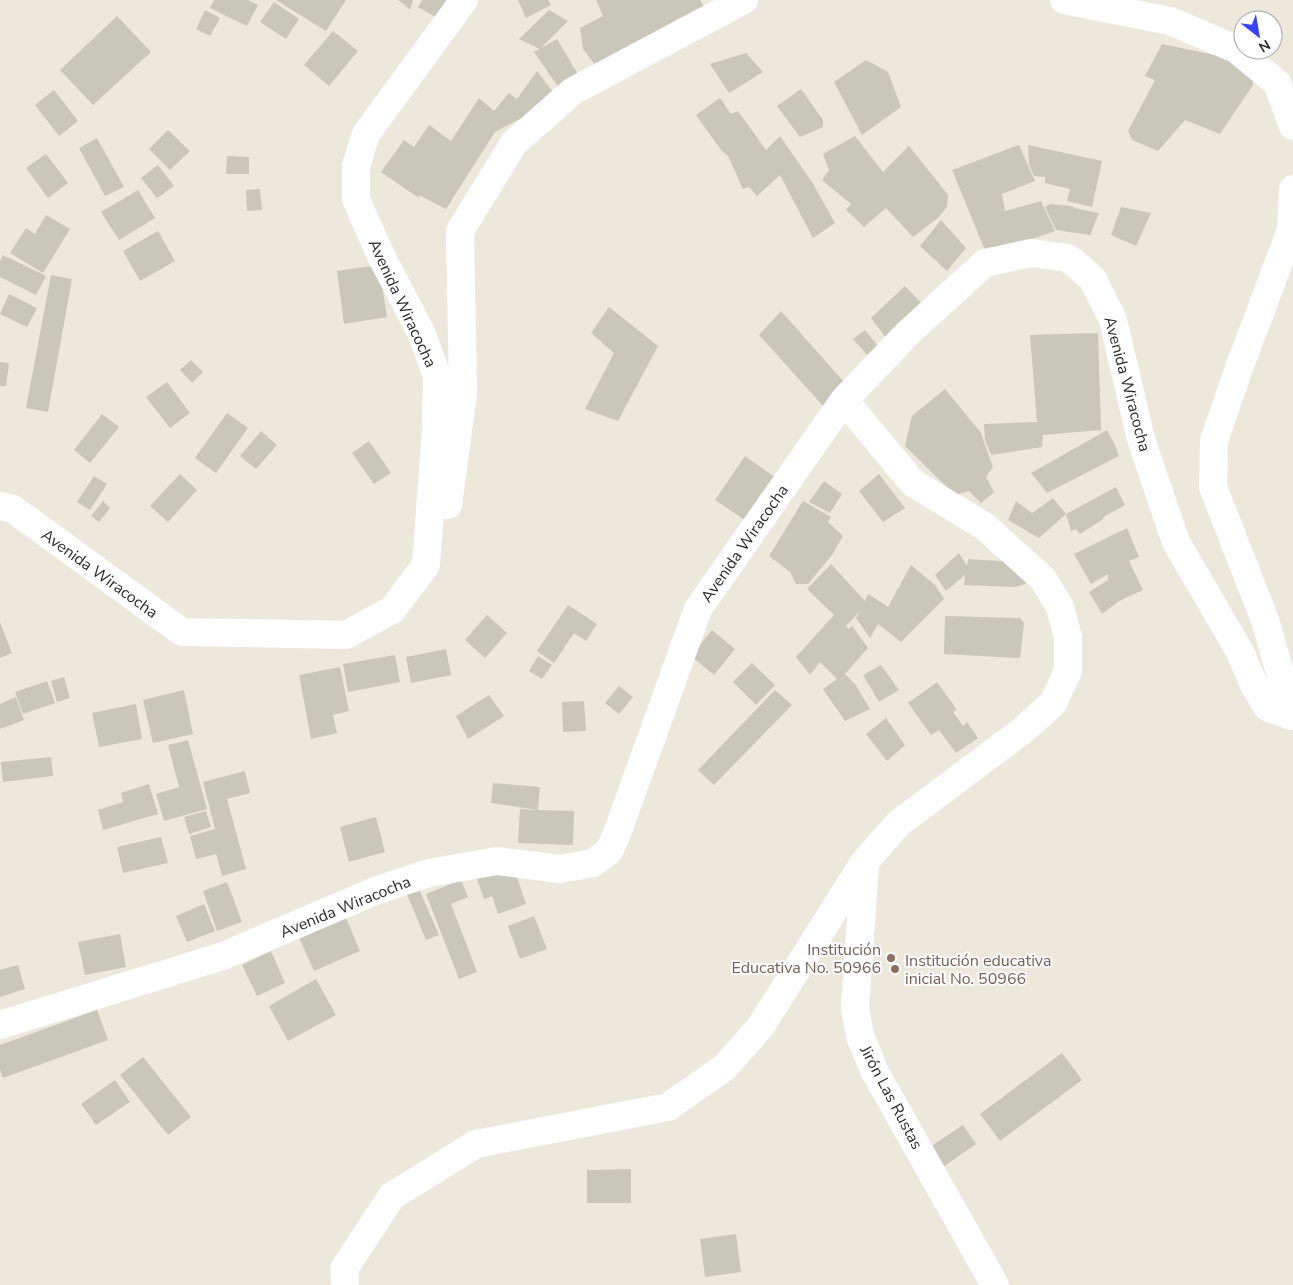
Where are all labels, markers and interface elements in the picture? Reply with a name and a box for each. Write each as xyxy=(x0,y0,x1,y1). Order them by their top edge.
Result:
north arrow xyxy=(1233,10,1283,60)
text: N xyxy=(1255,35,1274,57)
street label: Avenida Wiracocha xyxy=(363,236,441,371)
street label: Avenida Wiracocha xyxy=(1098,314,1156,454)
street label: Avenida Wiracocha xyxy=(696,480,794,607)
street label: Avenida Wiracocha xyxy=(37,524,162,624)
street label: Avenida Wiracocha xyxy=(277,871,414,943)
place label: Institución Educativa No. 50966 xyxy=(731,939,881,979)
place label: Institución educativa inicial No. 50966 xyxy=(905,950,1051,990)
marker: Institución Educativa No. 50966 xyxy=(885,952,897,964)
marker: Institución educativa inicial No. 50966 xyxy=(889,963,901,975)
street label: Jirón Las Rustas xyxy=(854,1041,928,1153)

